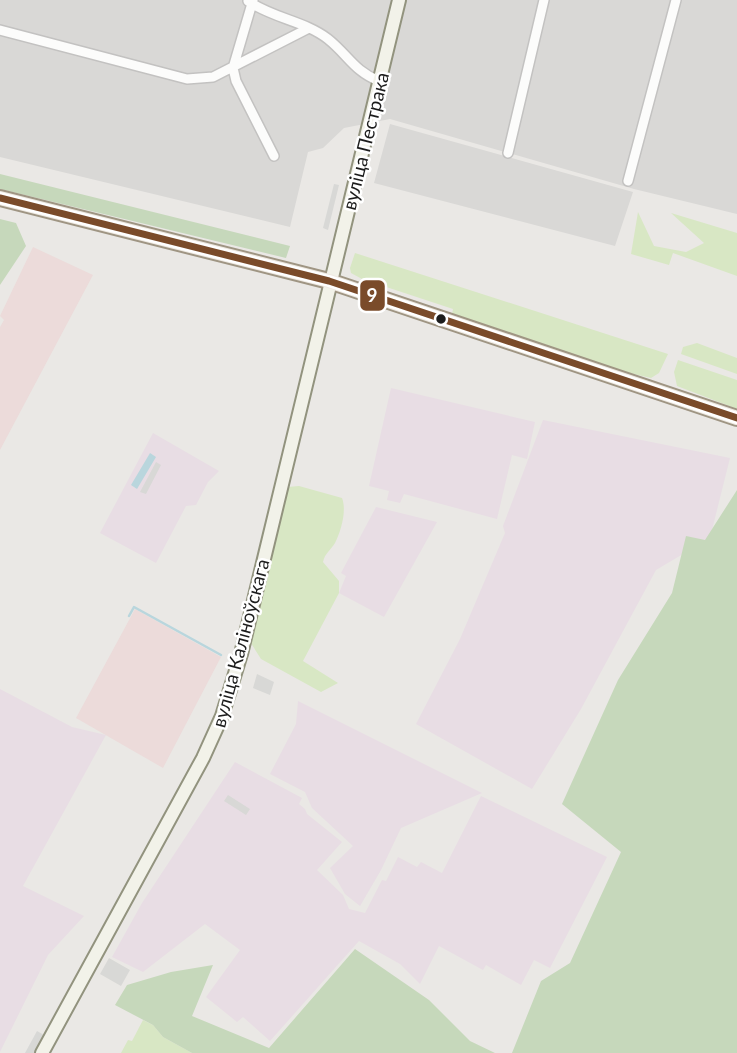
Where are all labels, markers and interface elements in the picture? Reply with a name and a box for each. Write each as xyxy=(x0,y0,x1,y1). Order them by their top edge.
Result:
street label: вуліца Пестрака xyxy=(337,70,393,212)
line badge: 9 xyxy=(359,279,386,312)
text: 9 xyxy=(366,283,378,306)
unlabelled marker xyxy=(434,312,448,326)
street label: вуліца Каліноўскага xyxy=(206,556,274,730)

